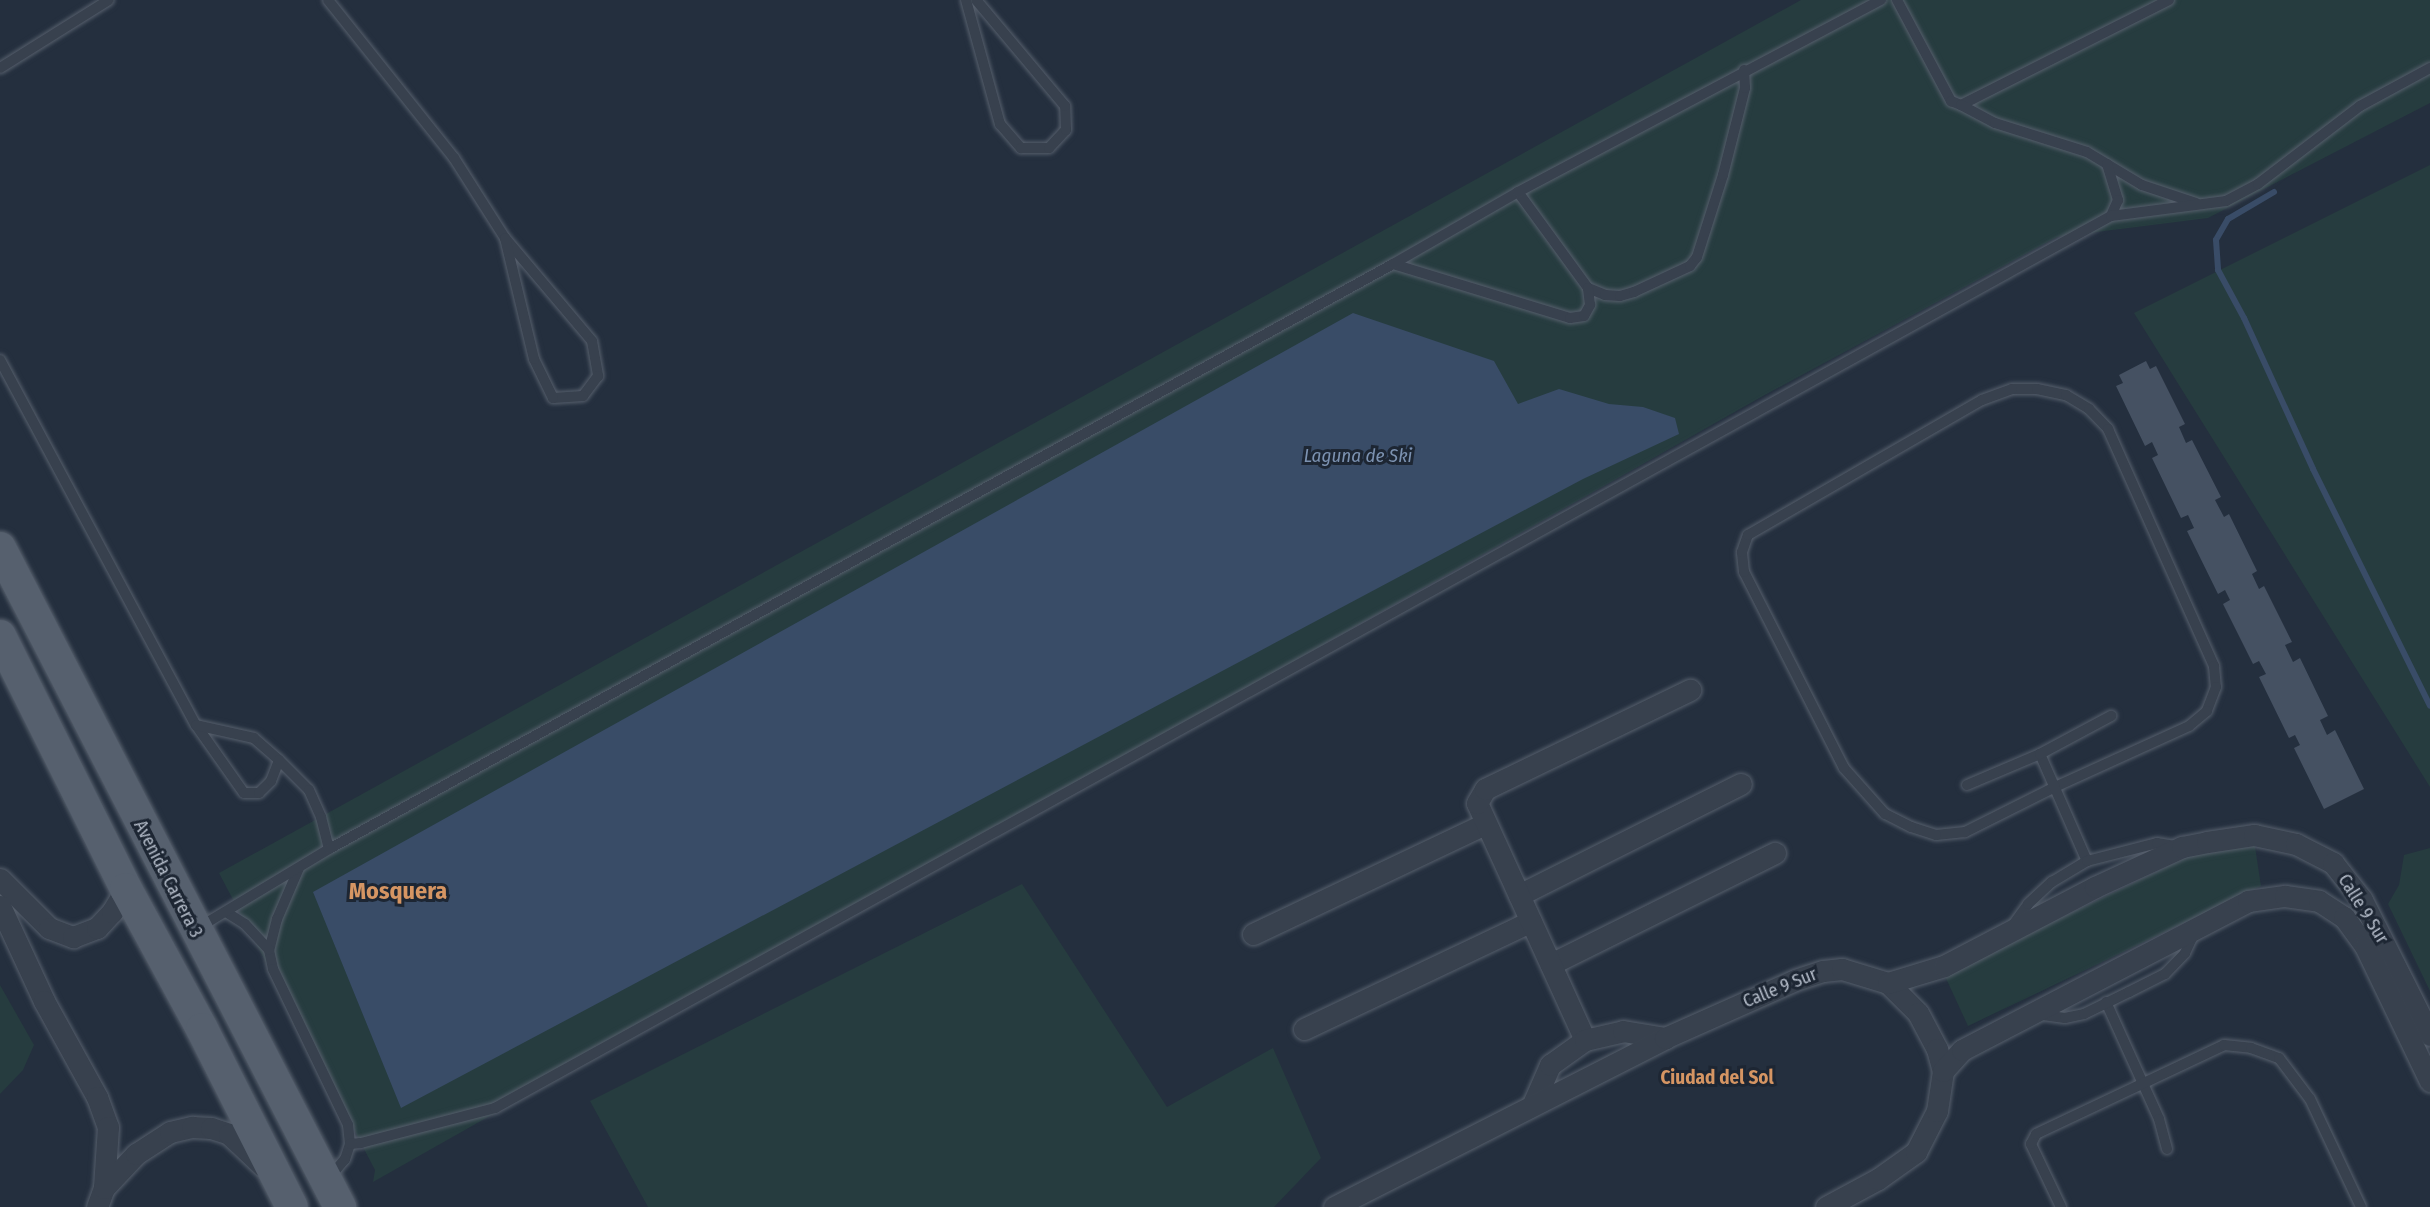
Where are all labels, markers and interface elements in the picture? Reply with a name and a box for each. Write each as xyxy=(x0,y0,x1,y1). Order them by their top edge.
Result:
water label: Laguna de Ski xyxy=(1304,445,1412,467)
street label: Avenida Carrera 3 xyxy=(129,817,207,941)
street label: Calle 9 Sur xyxy=(2333,870,2393,948)
district label: Mosquera xyxy=(349,878,447,906)
street label: Calle 9 Sur xyxy=(1740,963,1820,1013)
district label: Ciudad del Sol xyxy=(1660,1067,1774,1089)

